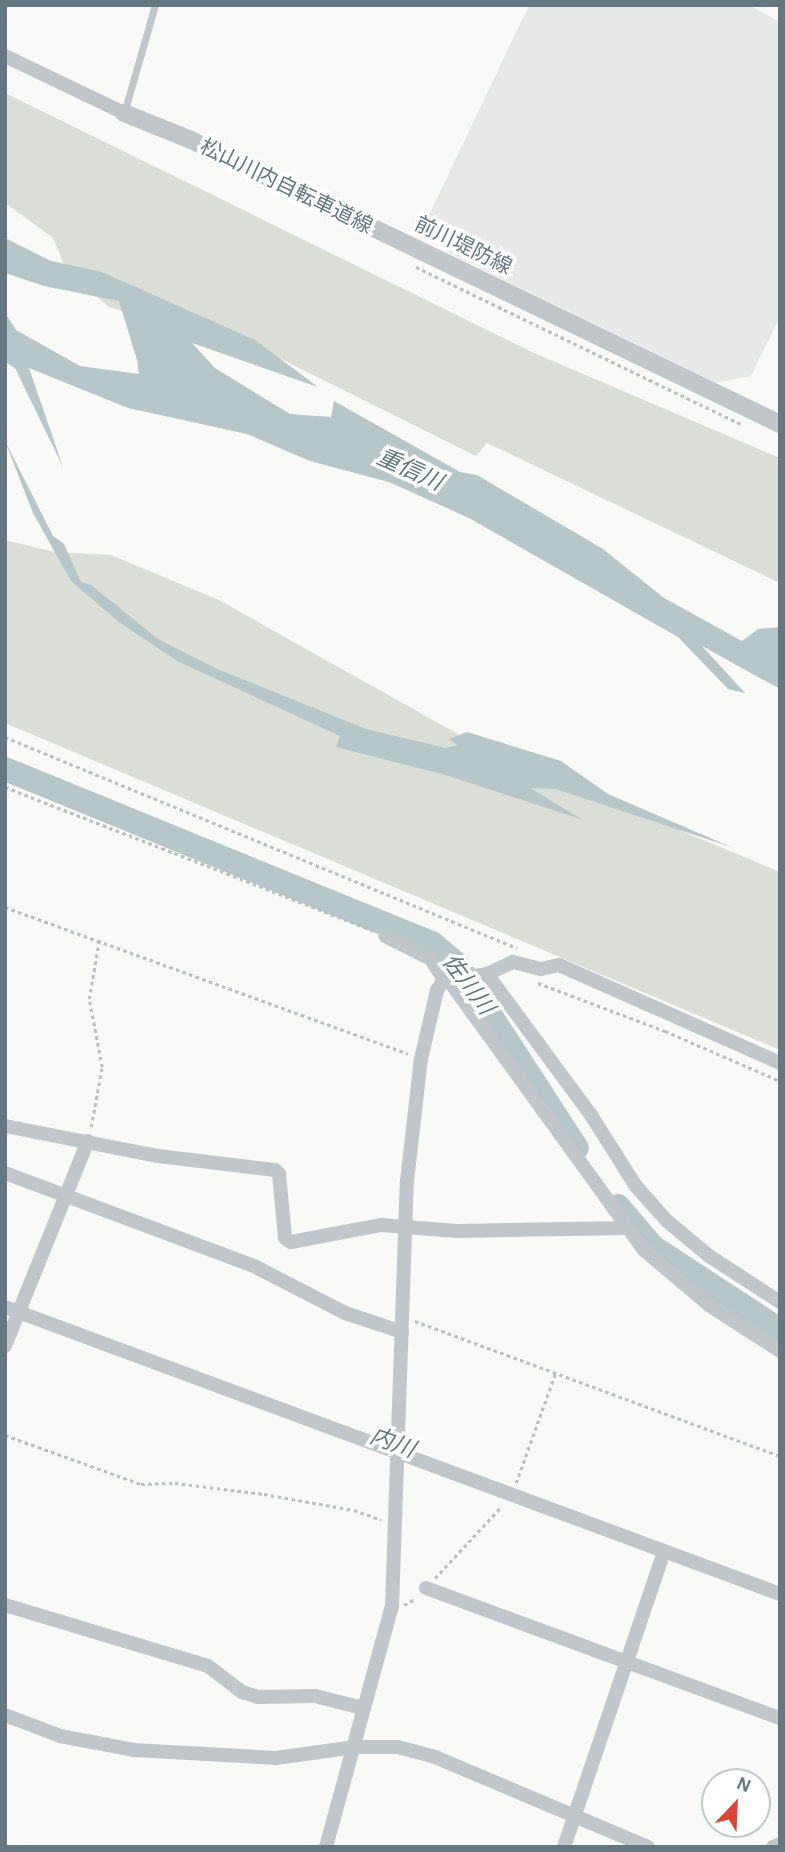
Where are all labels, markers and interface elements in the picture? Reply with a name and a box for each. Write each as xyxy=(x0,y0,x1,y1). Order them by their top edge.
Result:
street label: 松山川内自転車道線 xyxy=(196,134,376,240)
street label: 前川堤防線 xyxy=(410,212,516,280)
water label: 重信川 xyxy=(372,444,446,498)
water label: 佐川川 xyxy=(435,949,499,1021)
water label: 内川 xyxy=(366,1423,418,1465)
north arrow xyxy=(701,1768,771,1838)
text: N xyxy=(734,1774,753,1796)

